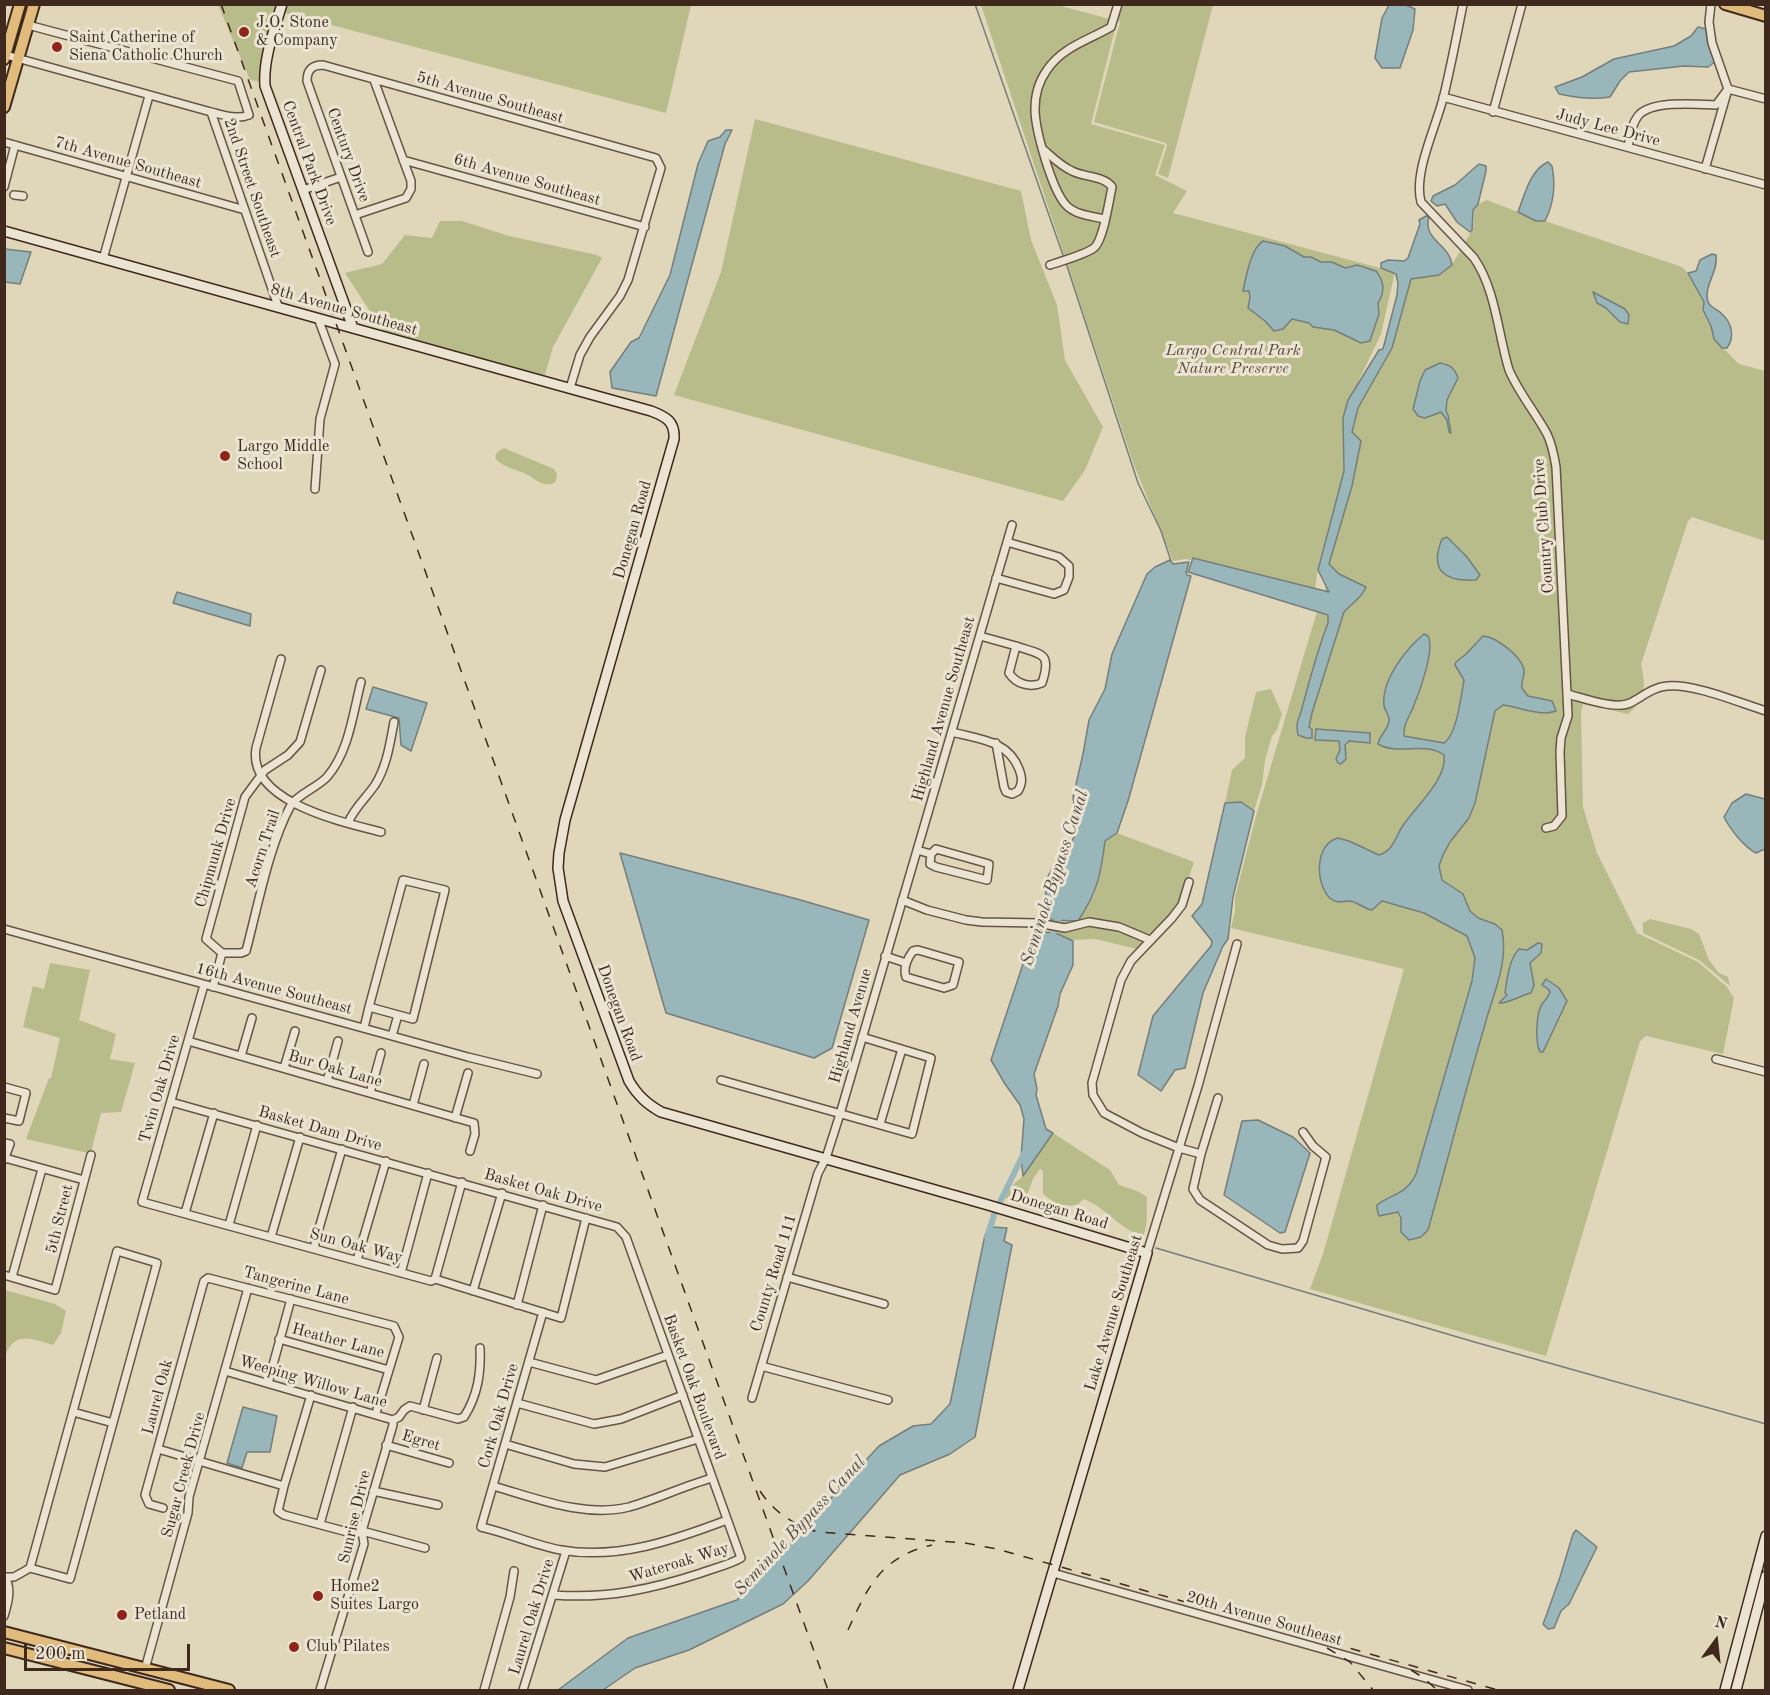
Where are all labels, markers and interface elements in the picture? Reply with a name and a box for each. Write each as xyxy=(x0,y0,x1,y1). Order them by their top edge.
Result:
place label: J.O. Stone & Company xyxy=(256,13,338,51)
marker: J.O. Stone & Company xyxy=(237,25,251,39)
place label: Saint Catherine of Siena Catholic Church xyxy=(69,28,223,66)
marker: Saint Catherine of Siena Catholic Church xyxy=(50,40,64,54)
street label: 5th Avenue Southeast xyxy=(414,68,566,128)
street label: Central Park Drive xyxy=(277,98,341,228)
street label: Century Drive xyxy=(322,105,374,205)
street label: Judy Lee Drive xyxy=(1554,105,1662,151)
street label: 2nd Street Southeast xyxy=(219,116,285,260)
street label: 7th Avenue Southeast xyxy=(52,133,204,193)
street label: 6th Avenue Southeast xyxy=(451,150,603,210)
street label: 8th Avenue Southeast xyxy=(268,280,420,340)
park label: Largo Central Park Nature Preserve xyxy=(1165,341,1301,379)
place label: Largo Middle School xyxy=(237,437,329,475)
marker: Largo Middle School xyxy=(218,449,232,463)
street label: Country Club Drive xyxy=(1530,458,1558,594)
street label: Donegan Road xyxy=(610,478,656,582)
street label: Highland Avenue Southeast xyxy=(908,614,980,804)
water label: Seminole Bypass Canal xyxy=(1016,787,1094,969)
street label: Chipmunk Drive xyxy=(191,796,241,910)
street label: Acorn Trail xyxy=(241,807,285,891)
street label: 16th Avenue Southeast xyxy=(194,959,354,1019)
street label: Donegan Road xyxy=(593,962,645,1064)
street label: Highland Avenue xyxy=(825,966,877,1086)
street label: Twin Oak Drive xyxy=(135,1033,185,1145)
street label: Bur Oak Lane xyxy=(286,1046,384,1092)
street label: Basket Dam Drive xyxy=(256,1102,384,1156)
street label: Basket Oak Drive xyxy=(482,1165,604,1217)
street label: 5th Street xyxy=(42,1182,78,1256)
street label: Donegan Road xyxy=(1008,1186,1110,1234)
street label: County Road 111 xyxy=(747,1212,801,1334)
street label: Sun Oak Way xyxy=(307,1224,405,1268)
street label: Lake Avenue Southeast xyxy=(1081,1232,1147,1394)
street label: Tangerine Lane xyxy=(241,1263,351,1309)
street label: Basket Oak Boulevard xyxy=(659,1312,729,1462)
street label: Heather Lane xyxy=(290,1319,386,1363)
street label: Weeping Willow Lane xyxy=(237,1352,389,1412)
street label: Laurel Oak xyxy=(139,1357,177,1437)
street label: Cork Oak Drive xyxy=(475,1361,523,1471)
street label: Sugar Creek Drive xyxy=(158,1410,210,1540)
street label: Egret xyxy=(400,1426,442,1456)
water label: Seminole Bypass Canal xyxy=(730,1452,870,1600)
street label: Sunrise Drive xyxy=(335,1468,375,1566)
street label: Wateroak Way xyxy=(627,1539,731,1587)
street label: Laurel Oak Drive xyxy=(505,1557,559,1677)
place label: Home2 Suites Largo xyxy=(330,1577,419,1615)
street label: 20th Avenue Southeast xyxy=(1184,1588,1344,1650)
marker: Home2 Suites Largo xyxy=(311,1589,325,1603)
place label: Petland xyxy=(134,1605,186,1625)
marker: Petland xyxy=(115,1608,129,1622)
north arrow xyxy=(1686,1611,1746,1671)
text: N xyxy=(1713,1614,1729,1633)
scale bar xyxy=(27,1632,194,1670)
place label: Club Pilates xyxy=(306,1637,390,1657)
marker: Club Pilates xyxy=(287,1640,301,1654)
text: 200 m xyxy=(35,1645,86,1663)

